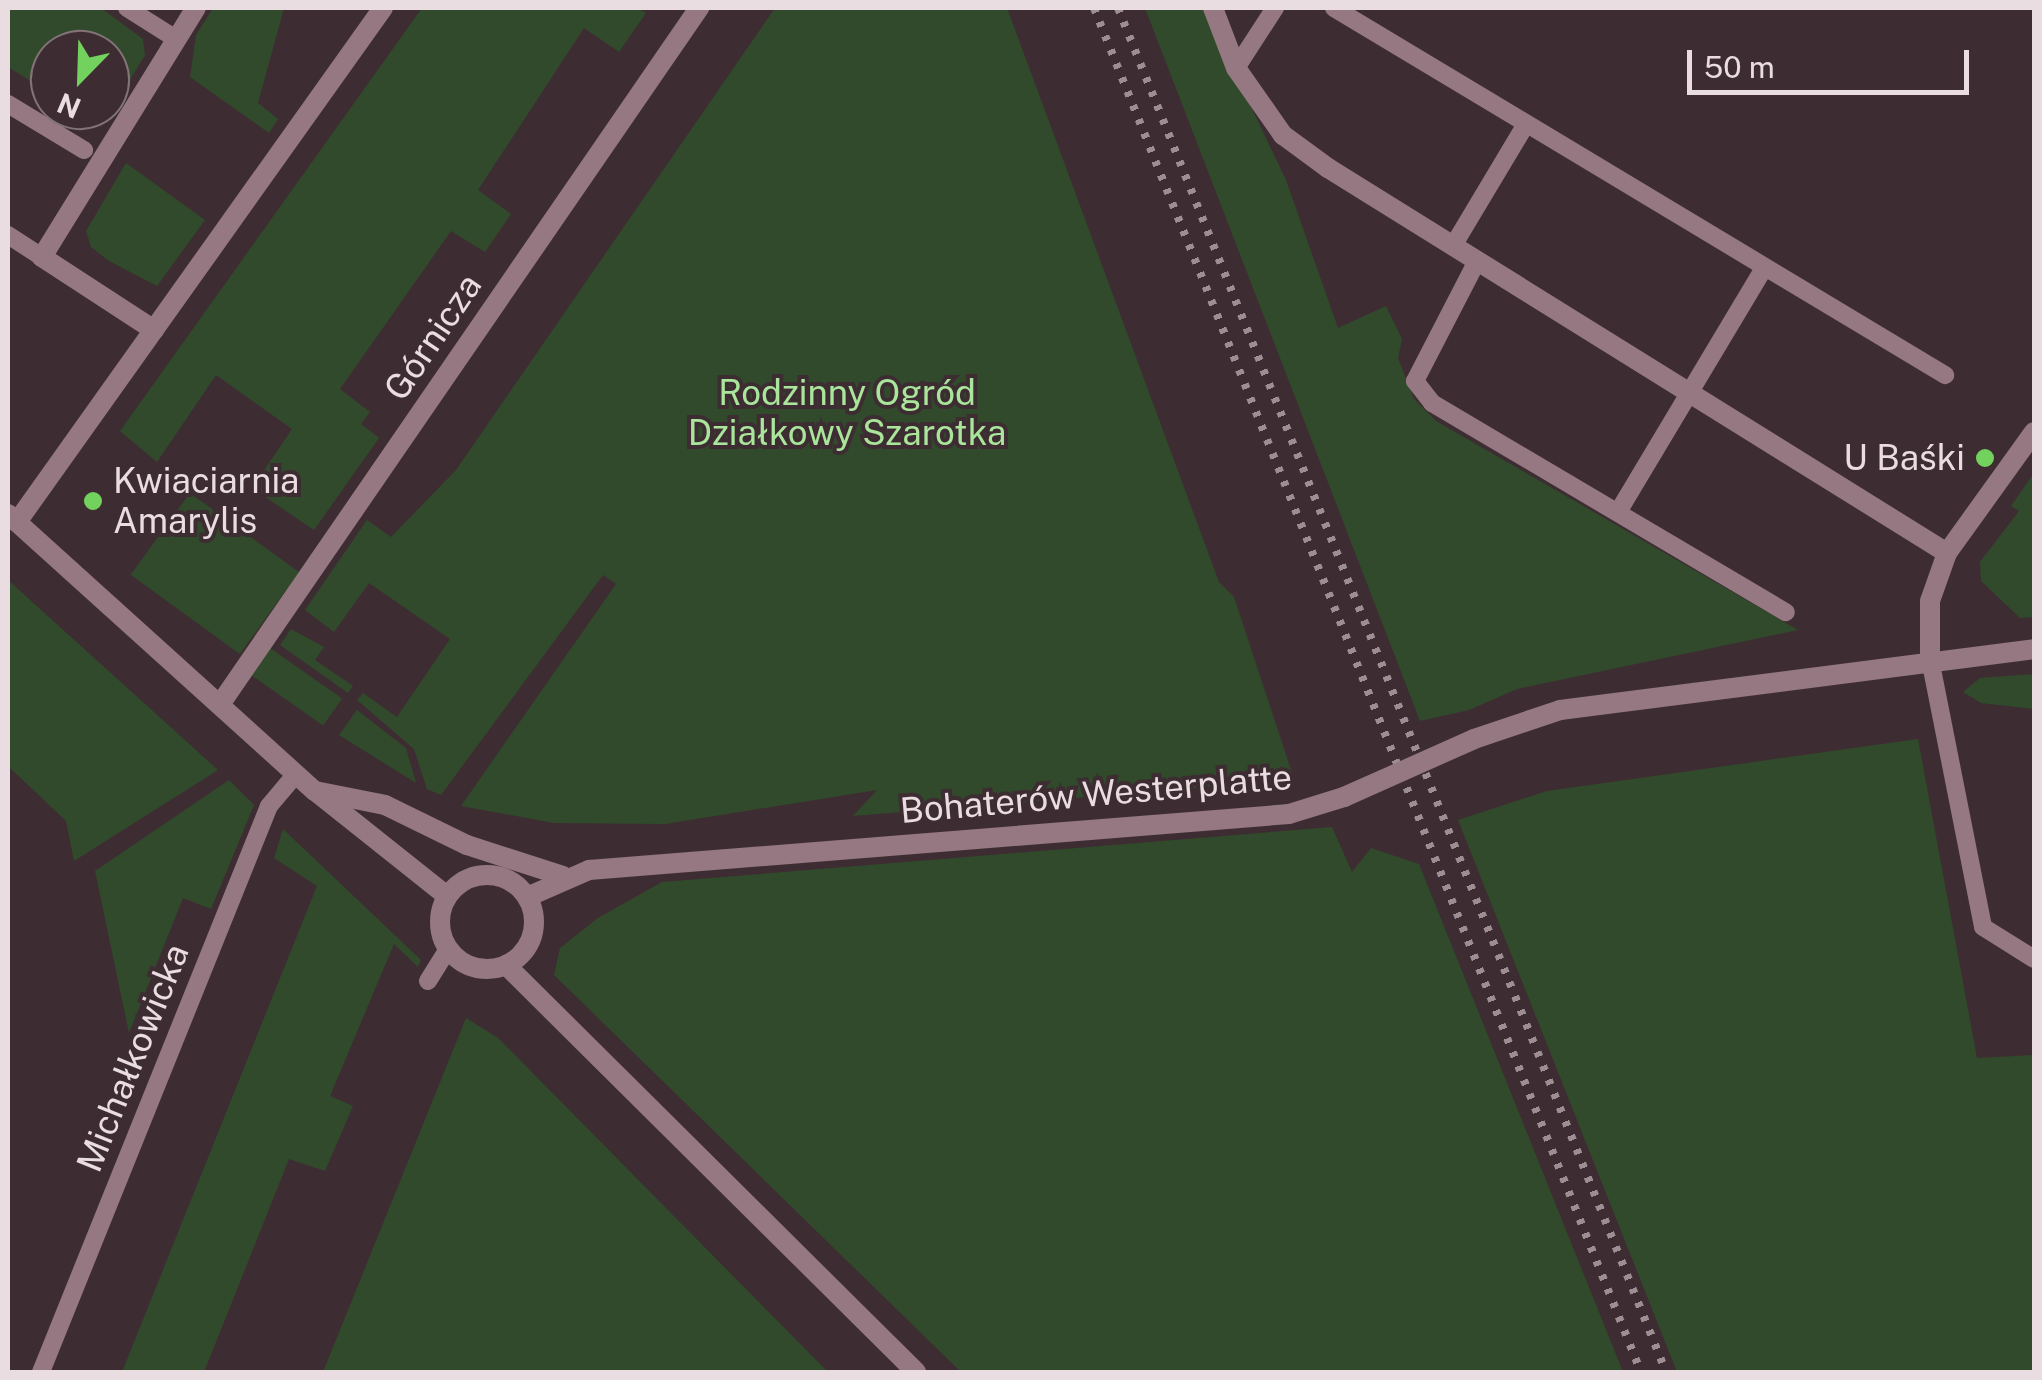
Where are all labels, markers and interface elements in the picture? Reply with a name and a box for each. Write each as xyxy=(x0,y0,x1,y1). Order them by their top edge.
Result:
north arrow xyxy=(30,30,130,130)
scale bar xyxy=(1692,30,1974,92)
text: 50 m xyxy=(1704,49,1775,85)
text: N xyxy=(52,87,85,126)
street label: Górnicza xyxy=(376,266,490,408)
park label: Rodzinny Ogród Działkowy Szarotka xyxy=(688,372,1006,454)
place label: U Baśki xyxy=(1843,437,1965,479)
marker: U Baśki xyxy=(1974,447,1996,469)
place label: Kwiaciarnia Amarylis xyxy=(113,460,299,542)
marker: Kwiaciarnia Amarylis xyxy=(82,490,104,512)
street label: Bohaterów Westerplatte xyxy=(898,756,1294,832)
street label: Michałkowicka xyxy=(68,938,198,1178)

